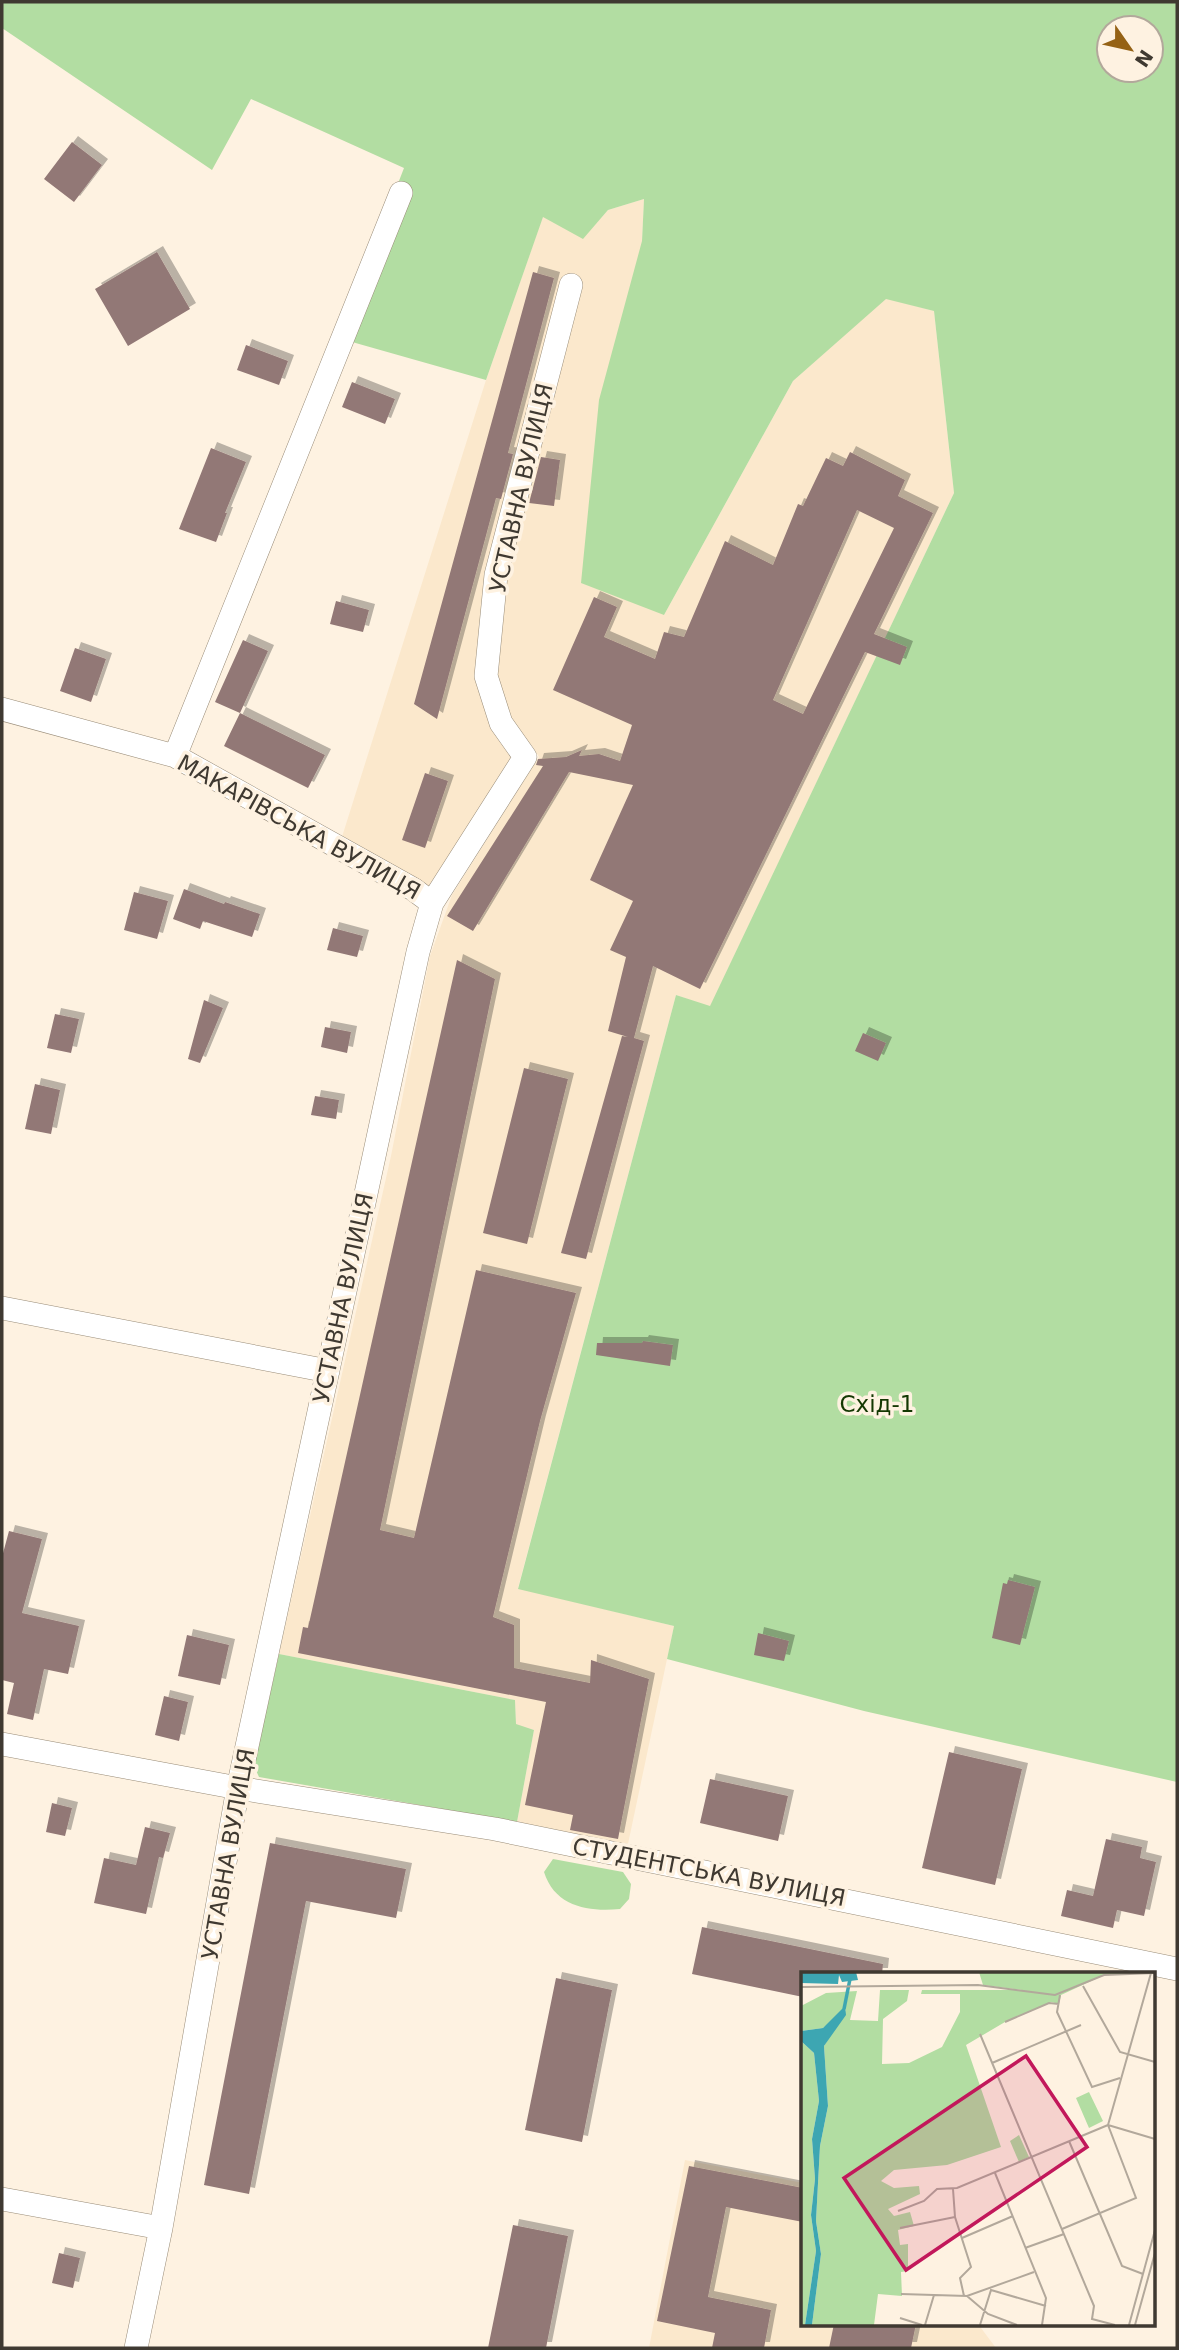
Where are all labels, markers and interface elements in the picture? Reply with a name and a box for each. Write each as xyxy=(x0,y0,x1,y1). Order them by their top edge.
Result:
north arrow xyxy=(1095,14,1165,84)
text: N xyxy=(1131,46,1158,71)
street label: УСТАВНА ВУЛИЦЯ xyxy=(484,381,558,595)
street label: МАКАРІВСЬКА ВУЛИЦЯ xyxy=(173,749,425,905)
street label: УСТАВНА ВУЛИЦЯ xyxy=(308,1191,378,1405)
park label: Схід-1 xyxy=(840,1391,914,1417)
street label: УСТАВНА ВУЛИЦЯ xyxy=(197,1746,259,1962)
street label: СТУДЕНТСЬКА ВУЛИЦЯ xyxy=(570,1833,848,1911)
inset map xyxy=(801,1972,1154,2326)

